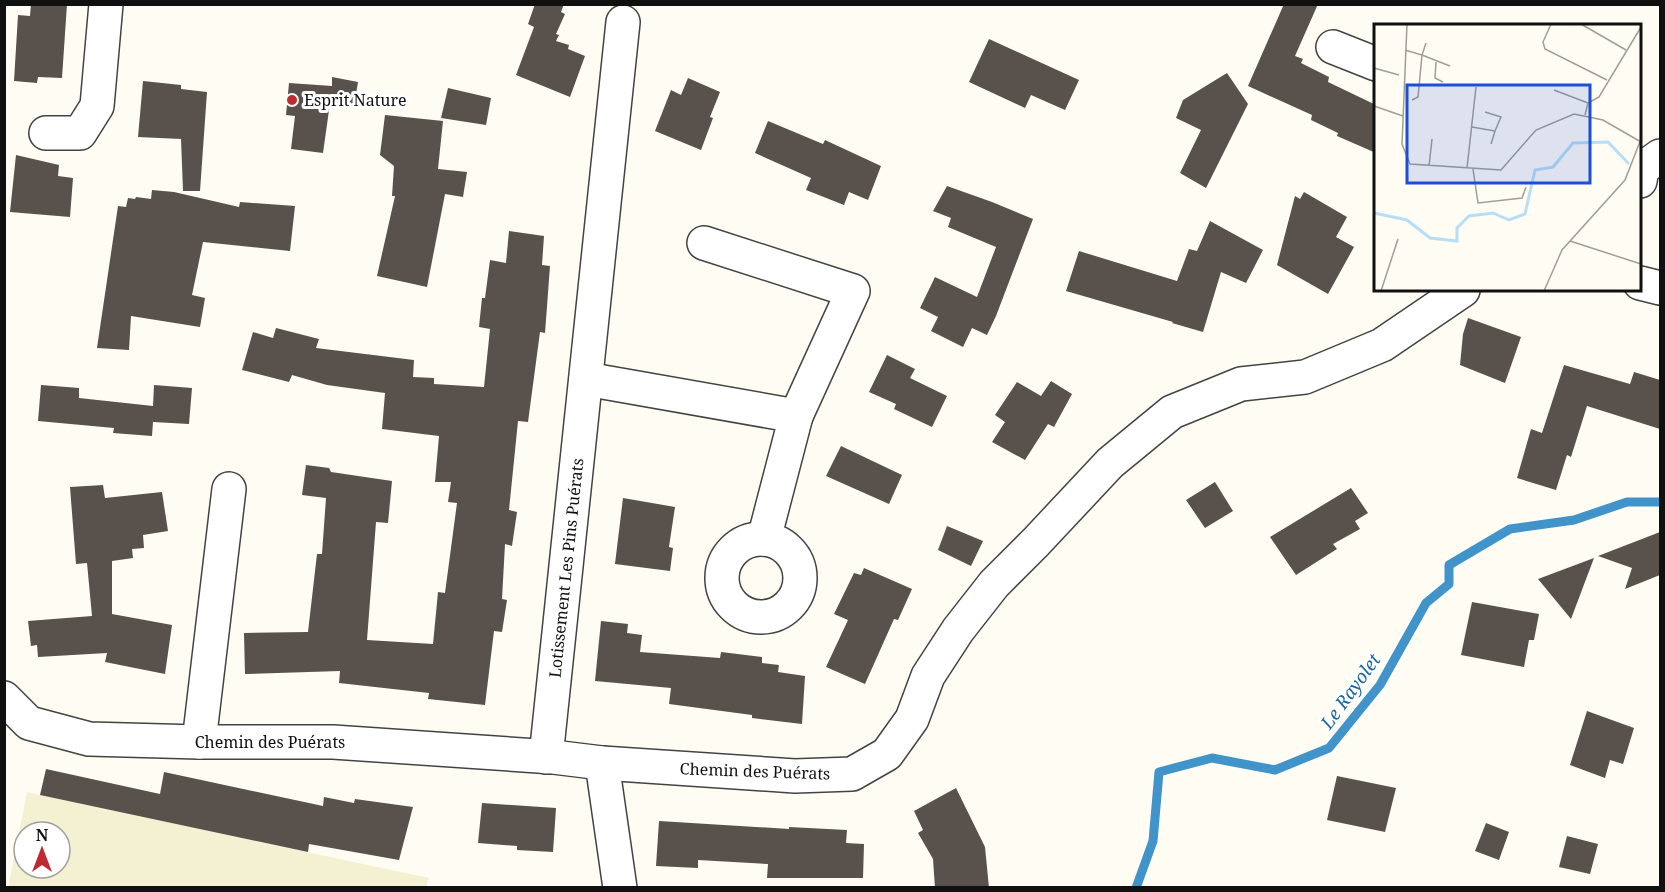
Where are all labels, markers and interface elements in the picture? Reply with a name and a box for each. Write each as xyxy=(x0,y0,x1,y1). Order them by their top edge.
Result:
inset map xyxy=(1374,24,1641,291)
place label: Esprit Nature xyxy=(304,89,407,111)
marker: Esprit Nature xyxy=(285,93,299,107)
street label: Lotissement Les Pins Puérats xyxy=(544,457,588,679)
water label: Le Rayolet xyxy=(1314,648,1386,734)
street label: Chemin des Puérats xyxy=(195,731,345,753)
street label: Chemin des Puérats xyxy=(679,757,831,785)
north arrow xyxy=(12,820,72,880)
text: N xyxy=(36,824,49,846)

